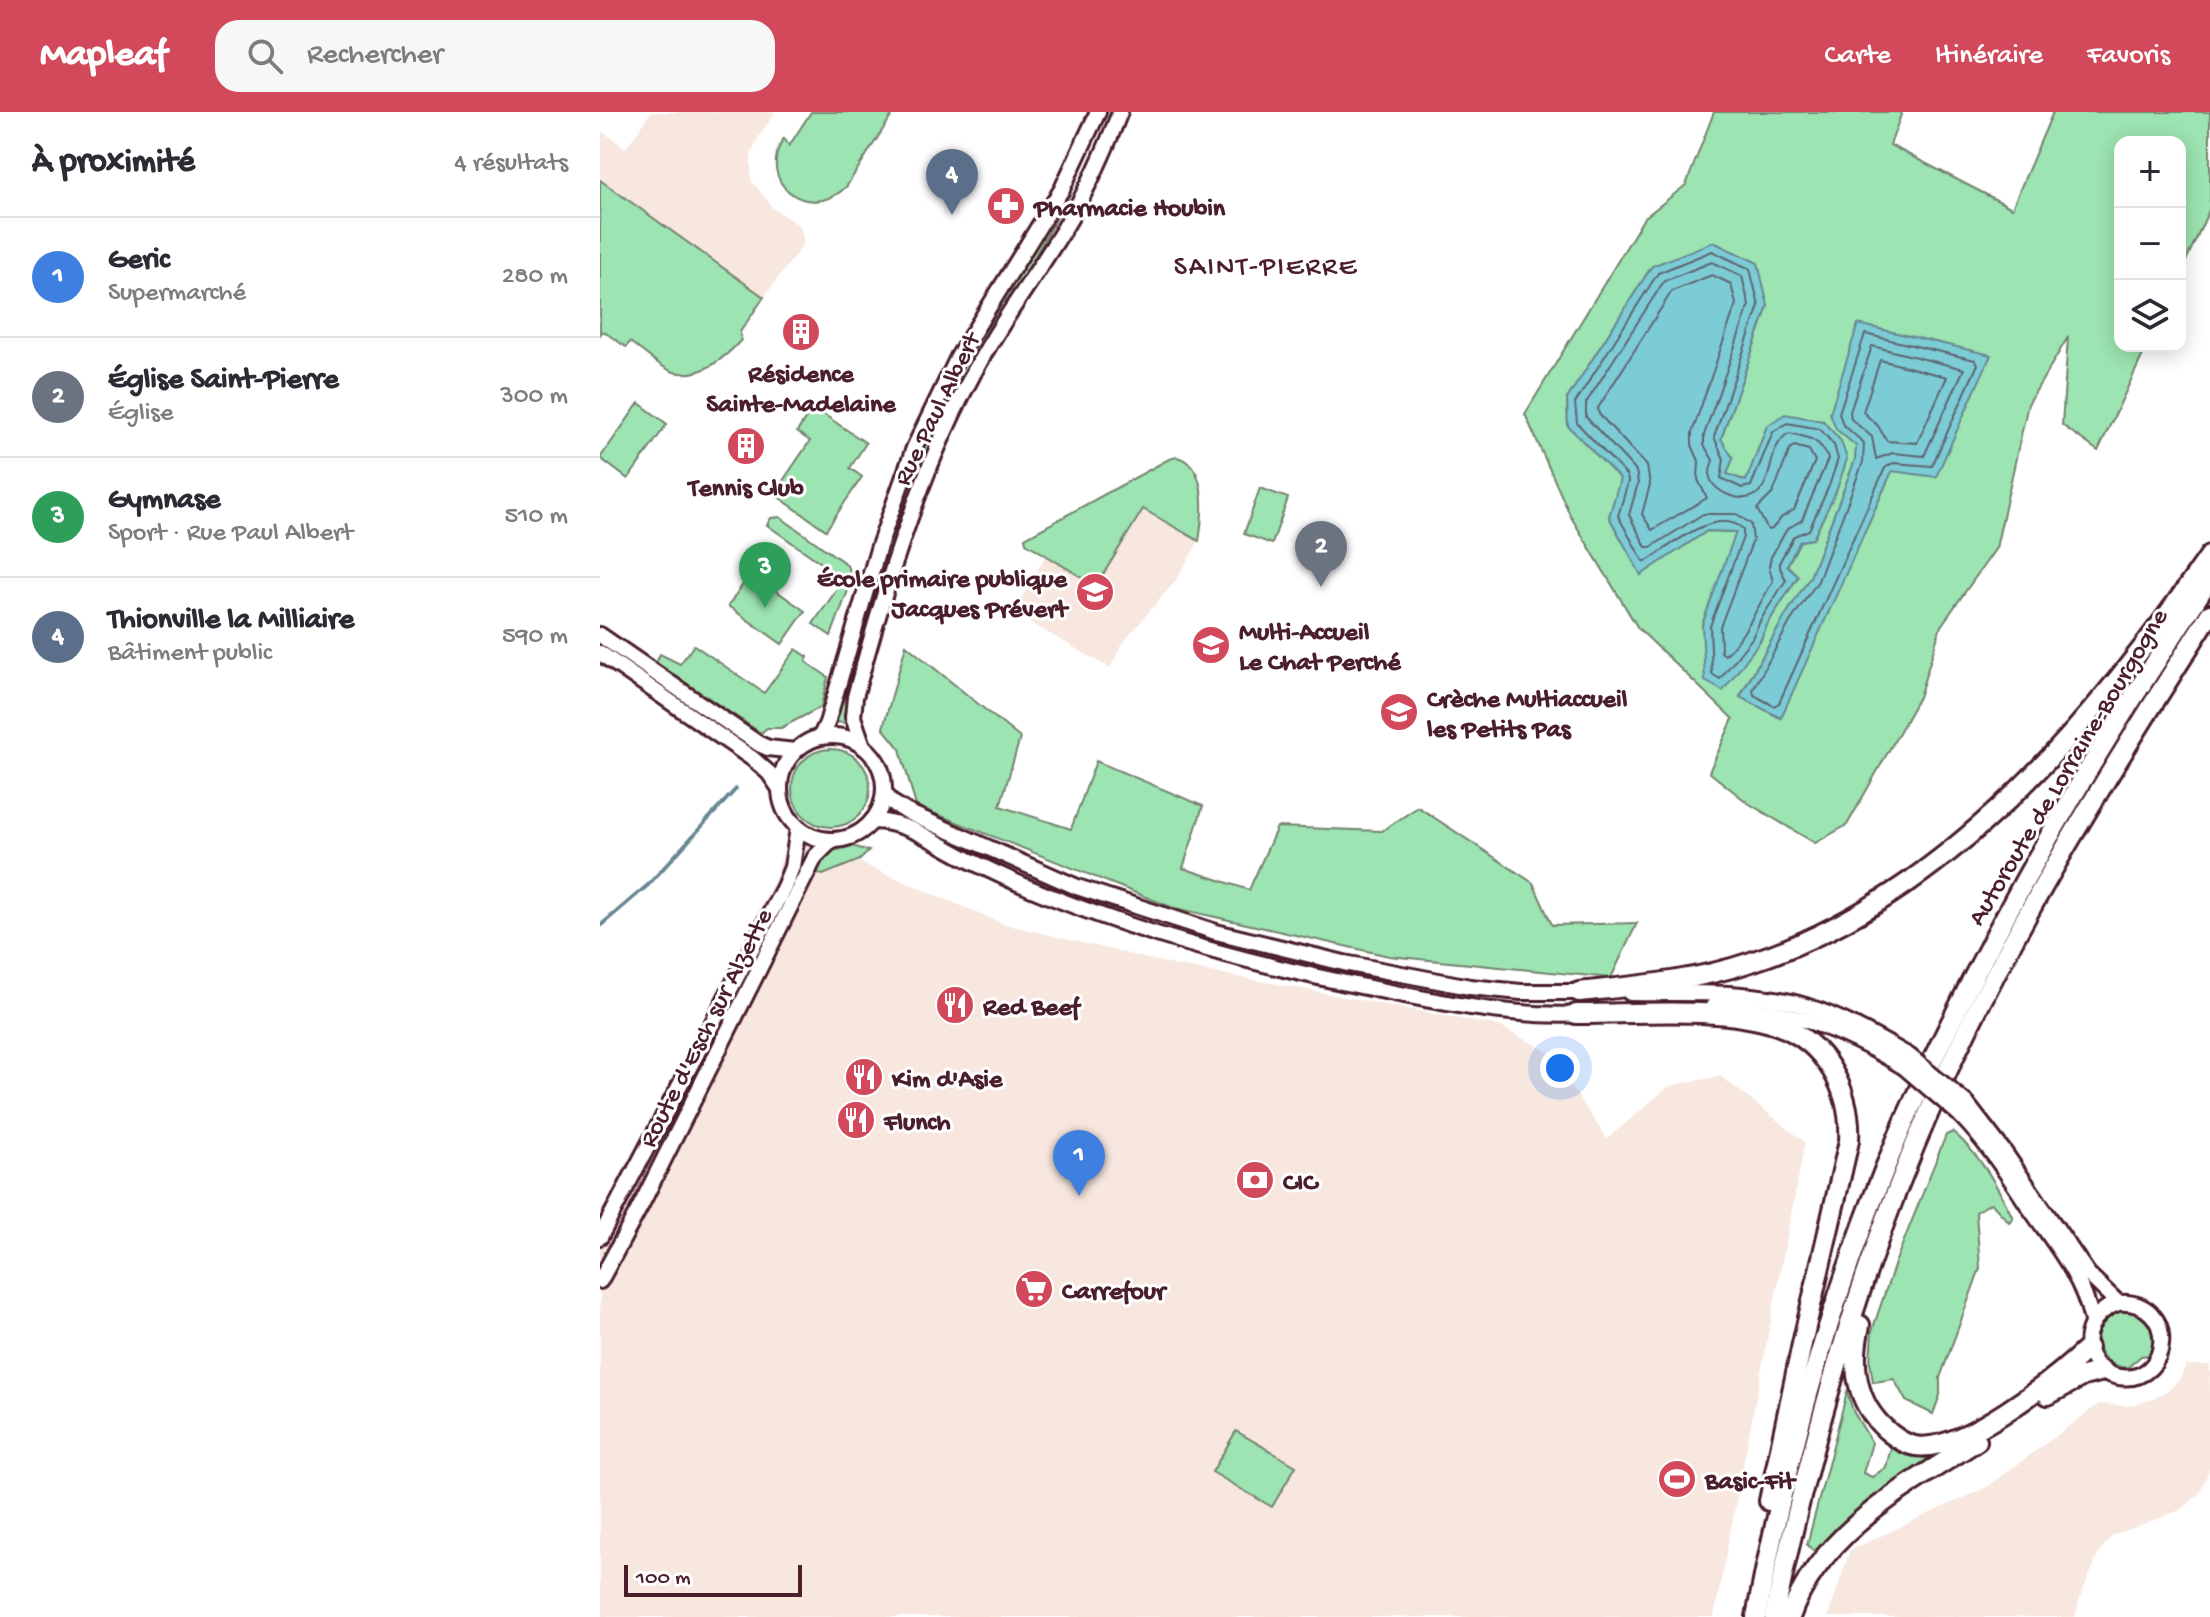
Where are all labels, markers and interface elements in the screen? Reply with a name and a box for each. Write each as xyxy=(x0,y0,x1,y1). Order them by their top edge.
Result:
search box xyxy=(215,20,775,92)
text: Mapleaf xyxy=(40,34,167,78)
icon: search xyxy=(243,34,287,78)
text: Rechercher xyxy=(307,39,443,74)
text: Carte xyxy=(1825,40,1891,73)
text: Itinéraire xyxy=(1935,40,2043,73)
text: Favoris xyxy=(2087,40,2170,73)
map controls xyxy=(2114,136,2186,352)
button: + xyxy=(2114,136,2186,208)
text: À proximité xyxy=(32,144,195,184)
text: 4 résultats xyxy=(454,149,568,180)
pin: 4 xyxy=(926,149,978,215)
pharmacy icon: Pharmacie Houbin xyxy=(985,185,1027,227)
place label: Pharmacie Houbin xyxy=(1032,195,1226,226)
button: − xyxy=(2114,208,2186,280)
text: Geric xyxy=(108,244,170,279)
district label: SAINT-PIERRE xyxy=(1174,252,1358,285)
text: 1 xyxy=(53,262,63,293)
text: 280 m xyxy=(502,262,568,293)
text: Supermarché xyxy=(108,279,246,310)
button: layers xyxy=(2114,280,2186,352)
building icon: Résidence Sainte-Madelaine xyxy=(780,311,822,353)
street label: Rue Paul Albert xyxy=(889,326,990,492)
place label: Résidence Sainte-Madelaine xyxy=(706,361,897,422)
text: Église Saint-Pierre xyxy=(108,364,339,399)
text: 2 xyxy=(52,382,64,413)
text: 300 m xyxy=(500,382,568,413)
text: Église xyxy=(108,399,173,430)
building icon: Tennis Club xyxy=(725,425,767,467)
place label: Tennis Club xyxy=(686,475,804,506)
text: Gymnase xyxy=(108,484,220,519)
text: 3 xyxy=(51,502,65,533)
text: 510 m xyxy=(504,502,568,533)
text: Sport · Rue Paul Albert xyxy=(108,519,353,550)
pin: 2 xyxy=(1295,521,1347,587)
pin: 3 xyxy=(739,542,791,608)
place label: École primaire publique Jacques Prévert xyxy=(817,566,1069,627)
school or university icon: École primaire publique Jacques Prévert xyxy=(1074,571,1116,613)
text: Thionville la Milliaire xyxy=(108,604,354,639)
street label: Autoroute de Lorraine-Bourgogne xyxy=(1963,604,2177,932)
place label: Multi-Accueil Le Chat Perché xyxy=(1239,619,1402,680)
text: 4 xyxy=(52,622,64,653)
text: 590 m xyxy=(502,622,568,653)
school or university icon: Multi-Accueil Le Chat Perché xyxy=(1190,624,1232,666)
text: Bâtiment public xyxy=(108,639,272,670)
place label: Crèche Multiaccueil les Petits Pas xyxy=(1426,686,1628,747)
school or university icon: Crèche Multiaccueil les Petits Pas xyxy=(1378,691,1420,733)
street label: Route d'Esch sur Alzette xyxy=(634,904,782,1154)
restaurant icon: Red Beef xyxy=(934,984,976,1026)
place label: Red Beef xyxy=(982,994,1083,1025)
your location xyxy=(1540,1048,1580,1088)
restaurant icon: Kim d'Asie xyxy=(843,1056,885,1098)
place label: Kim d'Asie xyxy=(891,1066,1004,1097)
restaurant icon: Flunch xyxy=(835,1099,877,1141)
place label: Flunch xyxy=(883,1109,950,1140)
pin: 1 xyxy=(1053,1130,1105,1196)
bank icon: CIC xyxy=(1234,1159,1276,1201)
place label: CIC xyxy=(1283,1169,1320,1200)
supermarket icon: Carrefour xyxy=(1013,1268,1055,1310)
place label: Carrefour xyxy=(1062,1278,1168,1309)
sports icon: Basic-Fit xyxy=(1656,1458,1698,1500)
place label: Basic-Fit xyxy=(1704,1468,1797,1499)
scale bar xyxy=(624,1561,802,1597)
text: 100 m xyxy=(636,1566,691,1592)

